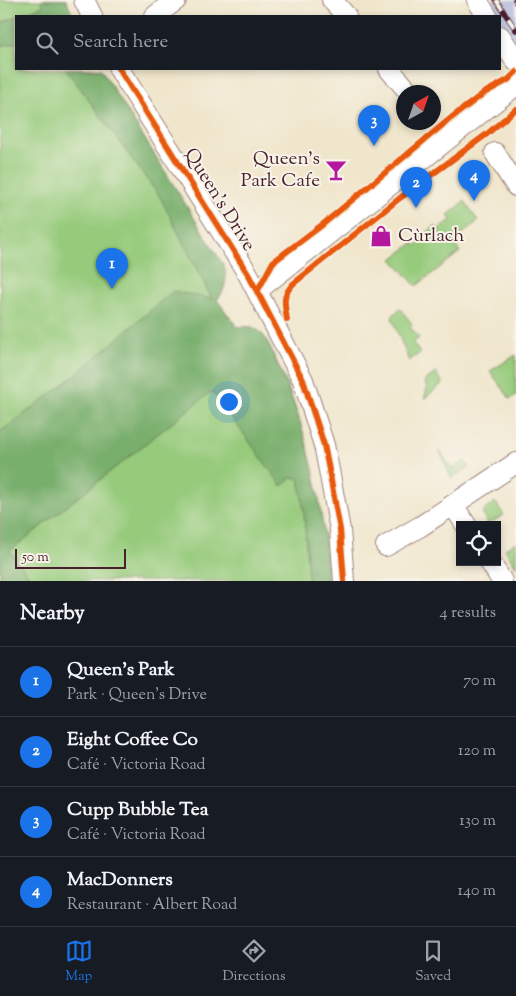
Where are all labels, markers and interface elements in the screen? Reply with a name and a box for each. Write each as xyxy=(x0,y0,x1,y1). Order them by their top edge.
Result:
search box xyxy=(15,15,501,70)
icon: search xyxy=(33,29,61,57)
text: Search here xyxy=(73,29,168,56)
north arrow xyxy=(396,85,441,130)
pin: 3 xyxy=(358,105,390,146)
street label: Queen's Drive xyxy=(177,143,262,257)
place label: Queen's Park Cafe xyxy=(241,146,320,195)
bar icon: Queen's Park Cafe xyxy=(323,157,349,183)
pin: 4 xyxy=(458,160,490,201)
pin: 2 xyxy=(400,167,432,208)
shop icon: Cùrlach xyxy=(368,223,394,249)
place label: Cùrlach xyxy=(398,223,464,250)
pin: 1 xyxy=(96,248,128,289)
your location xyxy=(216,389,242,415)
map controls xyxy=(456,521,501,566)
button: locate xyxy=(456,521,501,566)
scale bar xyxy=(15,546,126,569)
text: 50 m xyxy=(22,548,49,568)
text: Nearby xyxy=(20,599,85,629)
text: 4 results xyxy=(440,602,496,625)
text: Queen's Park xyxy=(67,657,175,684)
text: 1 xyxy=(33,670,39,693)
text: 70 m xyxy=(463,670,496,693)
text: Park · Queen's Drive xyxy=(67,684,207,707)
text: Eight Coffee Co xyxy=(67,727,198,754)
text: 2 xyxy=(32,740,40,763)
text: 120 m xyxy=(458,740,496,763)
text: Café · Victoria Road xyxy=(67,754,206,777)
text: Cupp Bubble Tea xyxy=(67,797,208,824)
text: 3 xyxy=(33,810,39,833)
text: 130 m xyxy=(459,810,496,833)
text: Café · Victoria Road xyxy=(67,824,206,847)
text: MacDonners xyxy=(67,867,173,894)
text: 4 xyxy=(32,880,40,903)
text: 140 m xyxy=(458,880,496,903)
text: Restaurant · Albert Road xyxy=(67,894,237,917)
tab: Map xyxy=(65,937,93,987)
tab: Directions xyxy=(222,937,286,987)
tab: Saved xyxy=(415,937,451,987)

